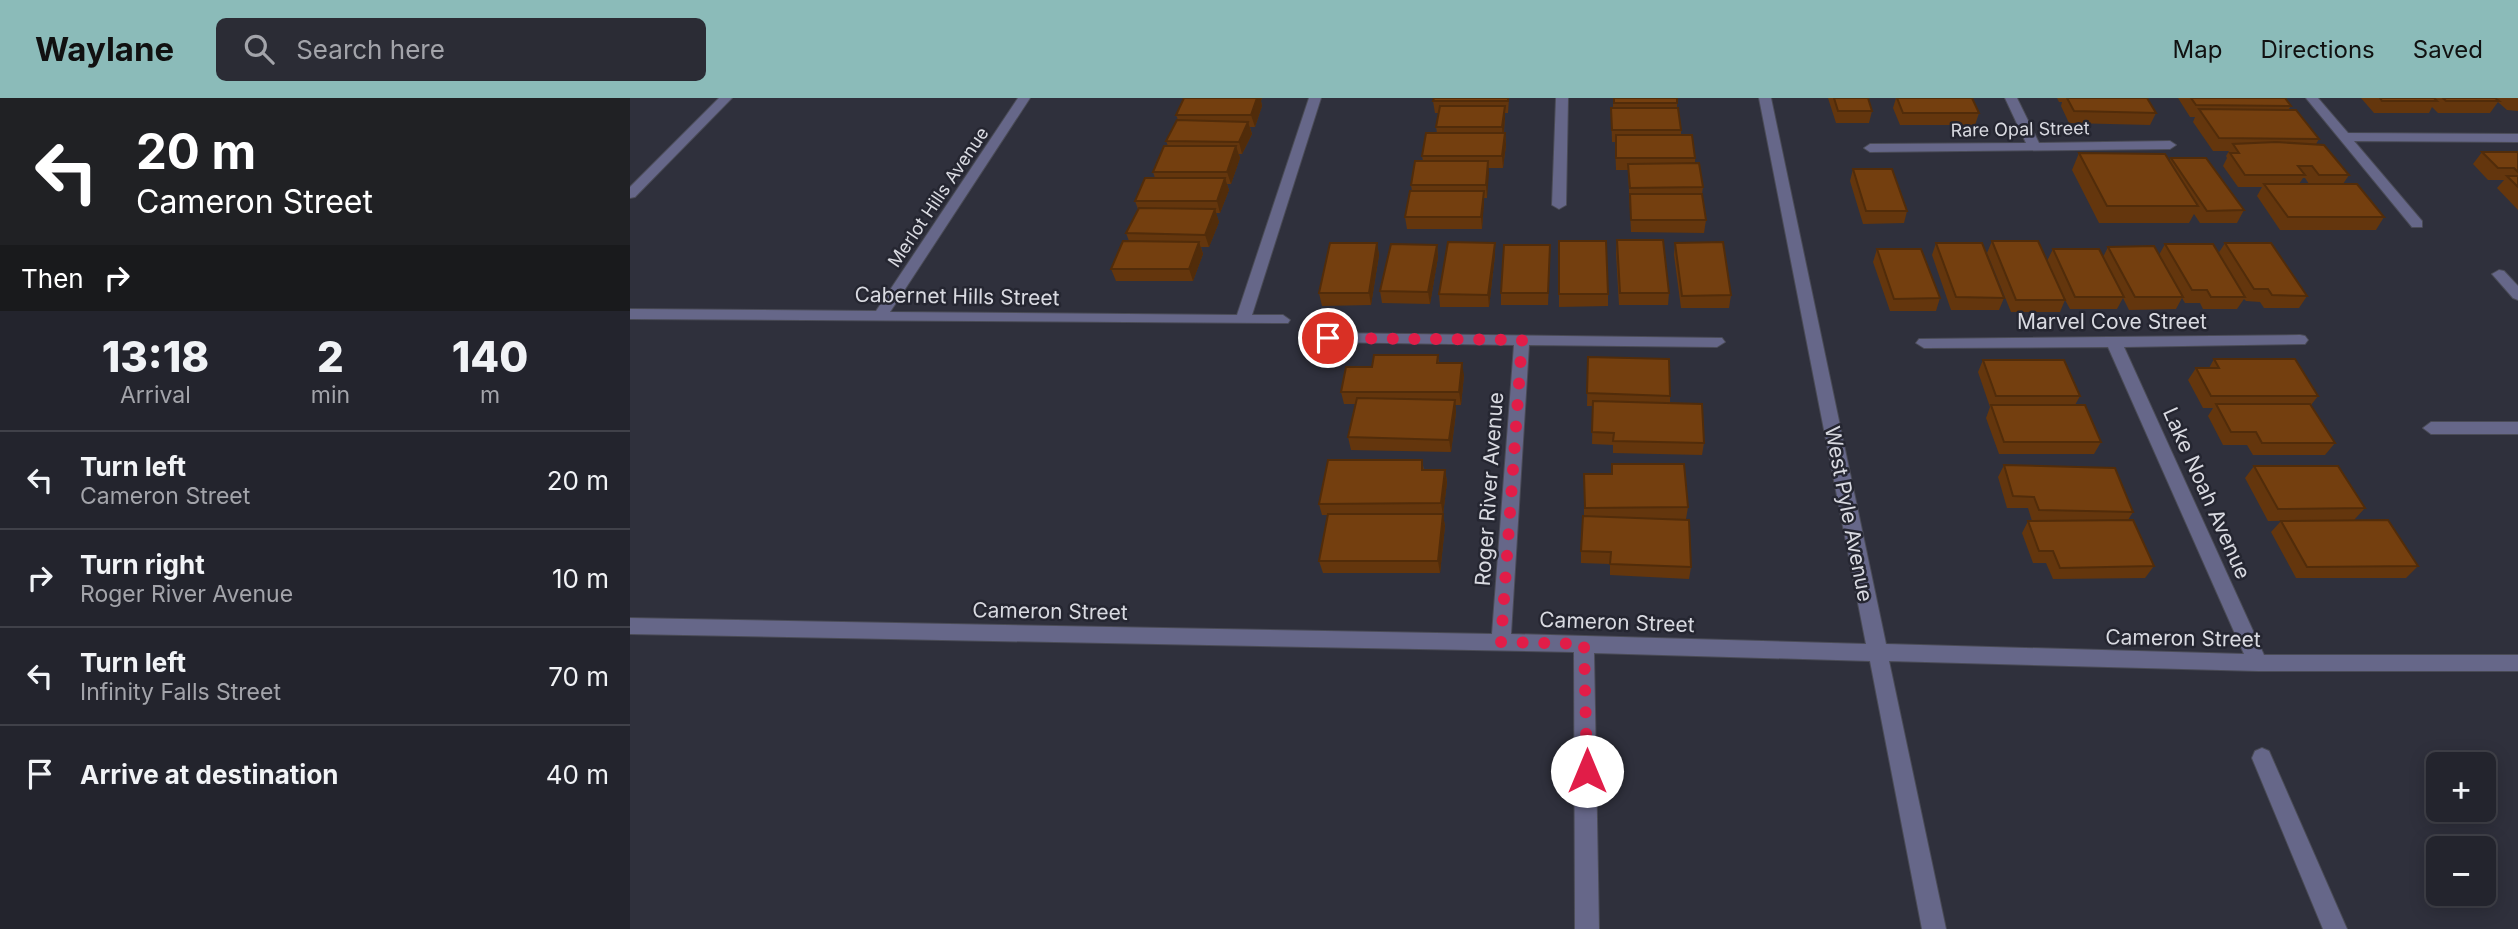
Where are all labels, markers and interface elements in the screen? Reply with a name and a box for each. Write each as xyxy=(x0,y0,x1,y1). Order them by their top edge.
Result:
search box xyxy=(216,18,706,81)
text: Waylane xyxy=(35,29,174,69)
icon: search xyxy=(240,30,278,68)
text: Search here xyxy=(296,34,445,65)
text: Map xyxy=(2173,35,2222,64)
text: Directions xyxy=(2260,35,2375,64)
text: Saved xyxy=(2413,35,2483,64)
street label: Rare Opal Street xyxy=(1950,117,2090,141)
text: 20 m xyxy=(136,122,256,181)
street label: Merlot Hills Avenue xyxy=(883,123,993,271)
icon: left xyxy=(21,126,112,217)
text: Cameron Street xyxy=(136,182,373,221)
icon: right xyxy=(98,259,136,297)
text: Then xyxy=(21,263,84,294)
street label: Cabernet Hills Street xyxy=(854,282,1060,310)
pin xyxy=(1298,308,1358,368)
street label: Marvel Cove Street xyxy=(2017,309,2207,334)
icon: arrive xyxy=(1309,319,1347,357)
text: 13:18 xyxy=(102,331,209,382)
text: 2 xyxy=(317,331,344,382)
text: 140 xyxy=(452,331,528,382)
text: Arrival xyxy=(120,381,191,409)
text: min xyxy=(311,381,350,409)
text: m xyxy=(480,381,500,409)
street label: Roger River Avenue xyxy=(1470,391,1508,587)
street label: Lake Noah Avenue xyxy=(2158,403,2256,583)
street label: West Pyle Avenue xyxy=(1820,424,1878,604)
text: Turn left xyxy=(80,451,186,482)
icon: left xyxy=(21,461,59,499)
text: 20 m xyxy=(547,465,609,496)
text: Cameron Street xyxy=(80,482,250,510)
text: Turn right xyxy=(80,549,205,580)
icon: right xyxy=(21,559,59,597)
text: 10 m xyxy=(552,563,609,594)
text: Roger River Avenue xyxy=(80,580,293,608)
street label: Cameron Street xyxy=(972,597,1128,625)
street label: Cameron Street xyxy=(1539,607,1695,637)
street label: Cameron Street xyxy=(2105,624,2261,652)
text: Turn left xyxy=(80,647,186,678)
icon: left xyxy=(21,657,59,695)
text: 70 m xyxy=(548,661,609,692)
text: Infinity Falls Street xyxy=(80,678,281,706)
position arrow xyxy=(1550,734,1624,808)
map controls xyxy=(2426,752,2496,906)
button: + xyxy=(2426,752,2496,822)
icon: arrive xyxy=(21,755,59,793)
text: Arrive at destination xyxy=(80,759,339,790)
text: 40 m xyxy=(546,759,609,790)
button: − xyxy=(2426,836,2496,906)

